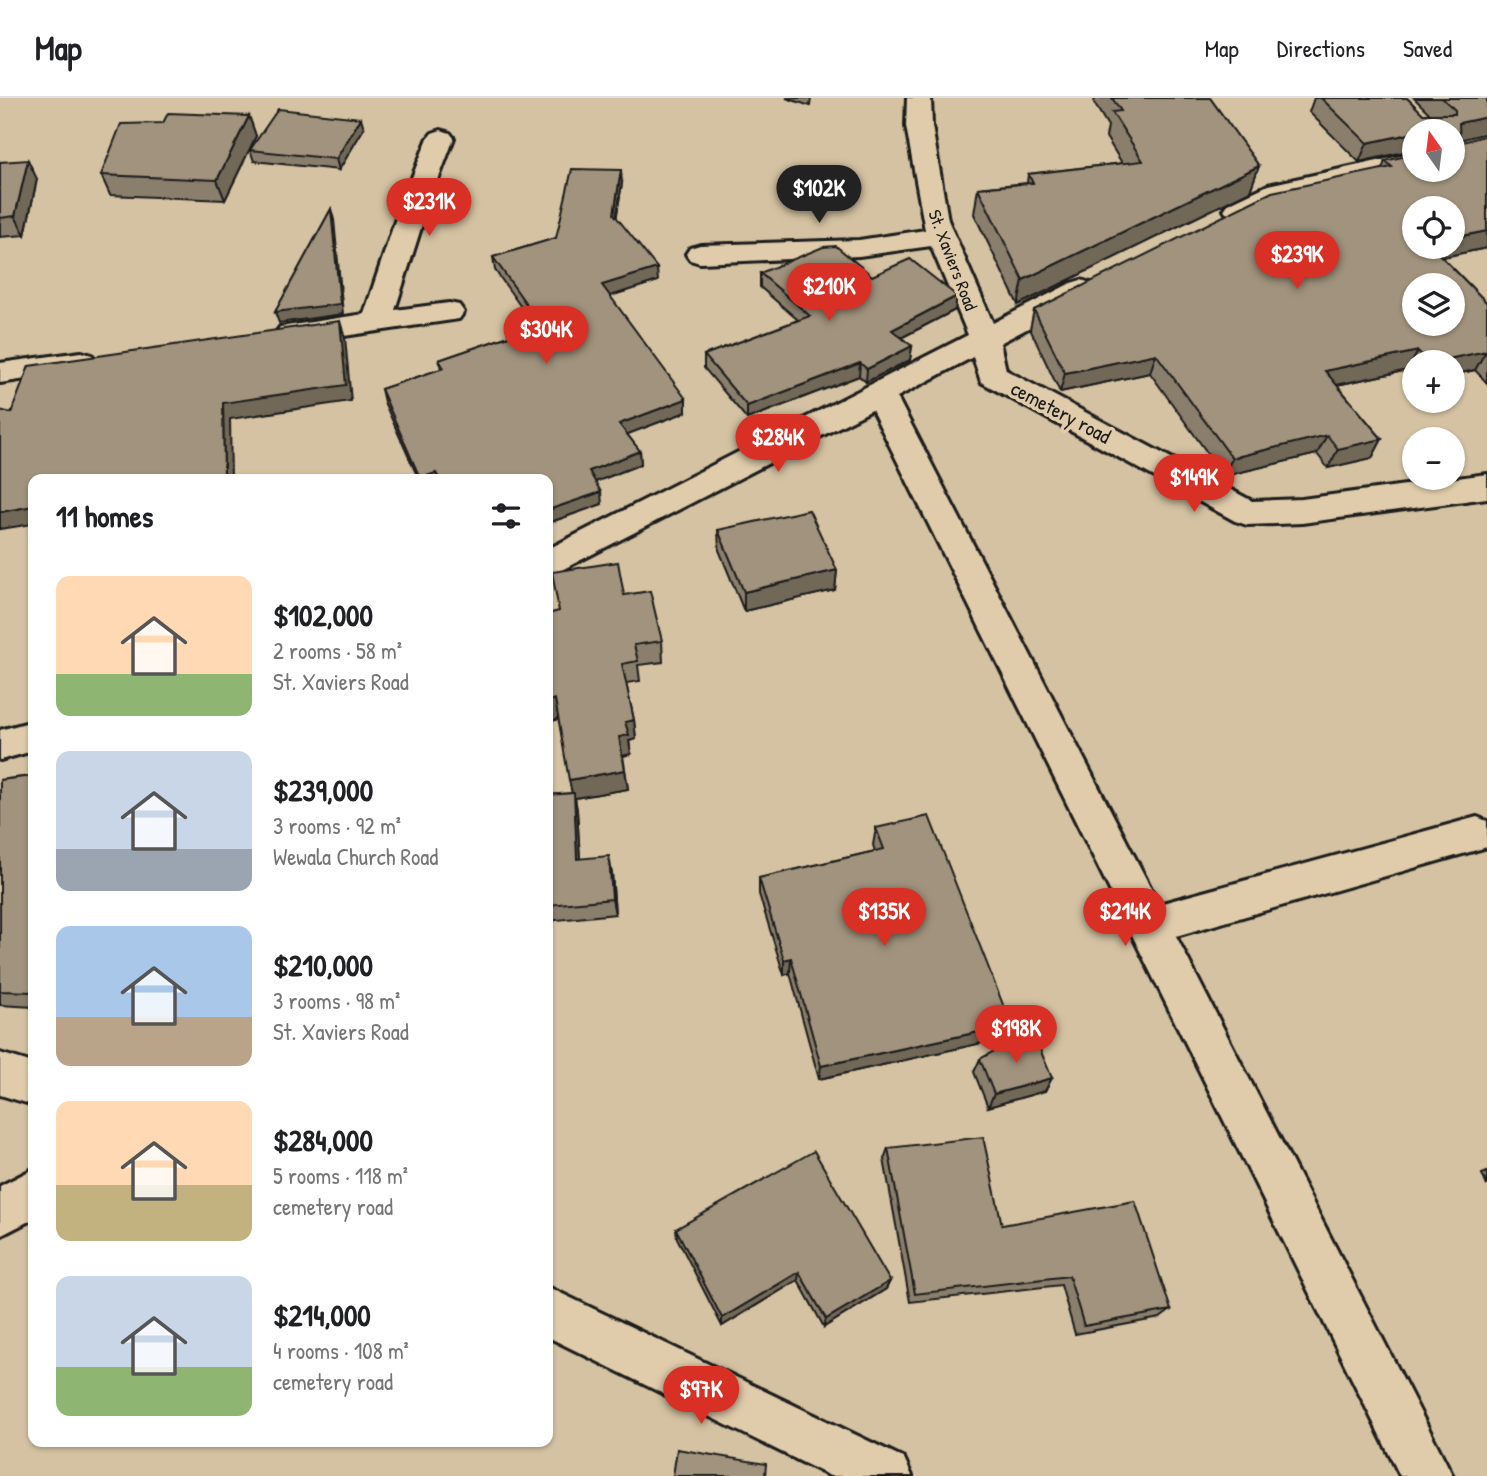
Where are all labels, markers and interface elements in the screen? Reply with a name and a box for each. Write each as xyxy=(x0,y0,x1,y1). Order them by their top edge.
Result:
text: Map xyxy=(35,26,82,70)
text: Map xyxy=(1205,32,1239,64)
text: Directions xyxy=(1277,32,1365,64)
text: Saved xyxy=(1403,32,1452,64)
north arrow xyxy=(1402,119,1465,182)
map controls xyxy=(1402,119,1465,490)
pin: $102K xyxy=(770,166,868,225)
text: $102K xyxy=(792,172,846,203)
pin: $231K xyxy=(380,178,478,238)
text: $231K xyxy=(402,185,456,216)
button: locate xyxy=(1402,196,1465,259)
street label: St. Xaviers Road xyxy=(922,206,984,314)
pin: $239K xyxy=(1248,232,1346,291)
text: $239K xyxy=(1270,238,1324,269)
pin: $210K xyxy=(780,264,878,323)
text: $210K xyxy=(802,270,856,301)
button: layers xyxy=(1402,273,1465,336)
pin: $304K xyxy=(497,306,595,366)
text: $304K xyxy=(520,313,572,344)
button: + xyxy=(1402,350,1465,413)
street label: cemetery road xyxy=(1006,373,1116,451)
pin: $284K xyxy=(729,414,827,474)
text: $284K xyxy=(751,421,805,452)
button: − xyxy=(1402,427,1465,490)
pin: $149K xyxy=(1145,454,1243,514)
text: $149K xyxy=(1169,461,1219,492)
text: 11 homes xyxy=(56,496,153,536)
icon: filters xyxy=(487,497,525,535)
text: $102,000 xyxy=(273,595,373,635)
icon: home xyxy=(112,604,196,688)
text: 2 rooms · 58 m² xyxy=(273,635,402,666)
text: St. Xaviers Road xyxy=(273,666,409,697)
text: $239,000 xyxy=(273,770,373,810)
icon: home xyxy=(112,779,196,863)
text: 3 rooms · 92 m² xyxy=(273,810,401,841)
text: Wewala Church Road xyxy=(273,841,438,872)
pin: $135K xyxy=(835,888,933,948)
pin: $214K xyxy=(1076,888,1174,948)
text: $135K xyxy=(858,895,910,926)
text: $214K xyxy=(1099,895,1151,926)
text: $210,000 xyxy=(273,945,373,985)
icon: home xyxy=(112,954,196,1038)
text: 3 rooms · 98 m² xyxy=(273,985,400,1016)
pin: $198K xyxy=(967,1006,1065,1065)
text: $198K xyxy=(991,1012,1041,1043)
text: St. Xaviers Road xyxy=(273,1016,409,1047)
text: $284,000 xyxy=(273,1120,373,1160)
icon: home xyxy=(112,1129,196,1213)
text: 5 rooms · 118 m² xyxy=(273,1160,408,1191)
text: cemetery road xyxy=(273,1191,393,1222)
text: $214,000 xyxy=(273,1295,371,1335)
icon: home xyxy=(112,1304,196,1388)
text: 4 rooms · 108 m² xyxy=(273,1335,409,1366)
text: cemetery road xyxy=(273,1366,393,1397)
pin: $97K xyxy=(660,1366,742,1426)
text: $97K xyxy=(679,1373,723,1404)

